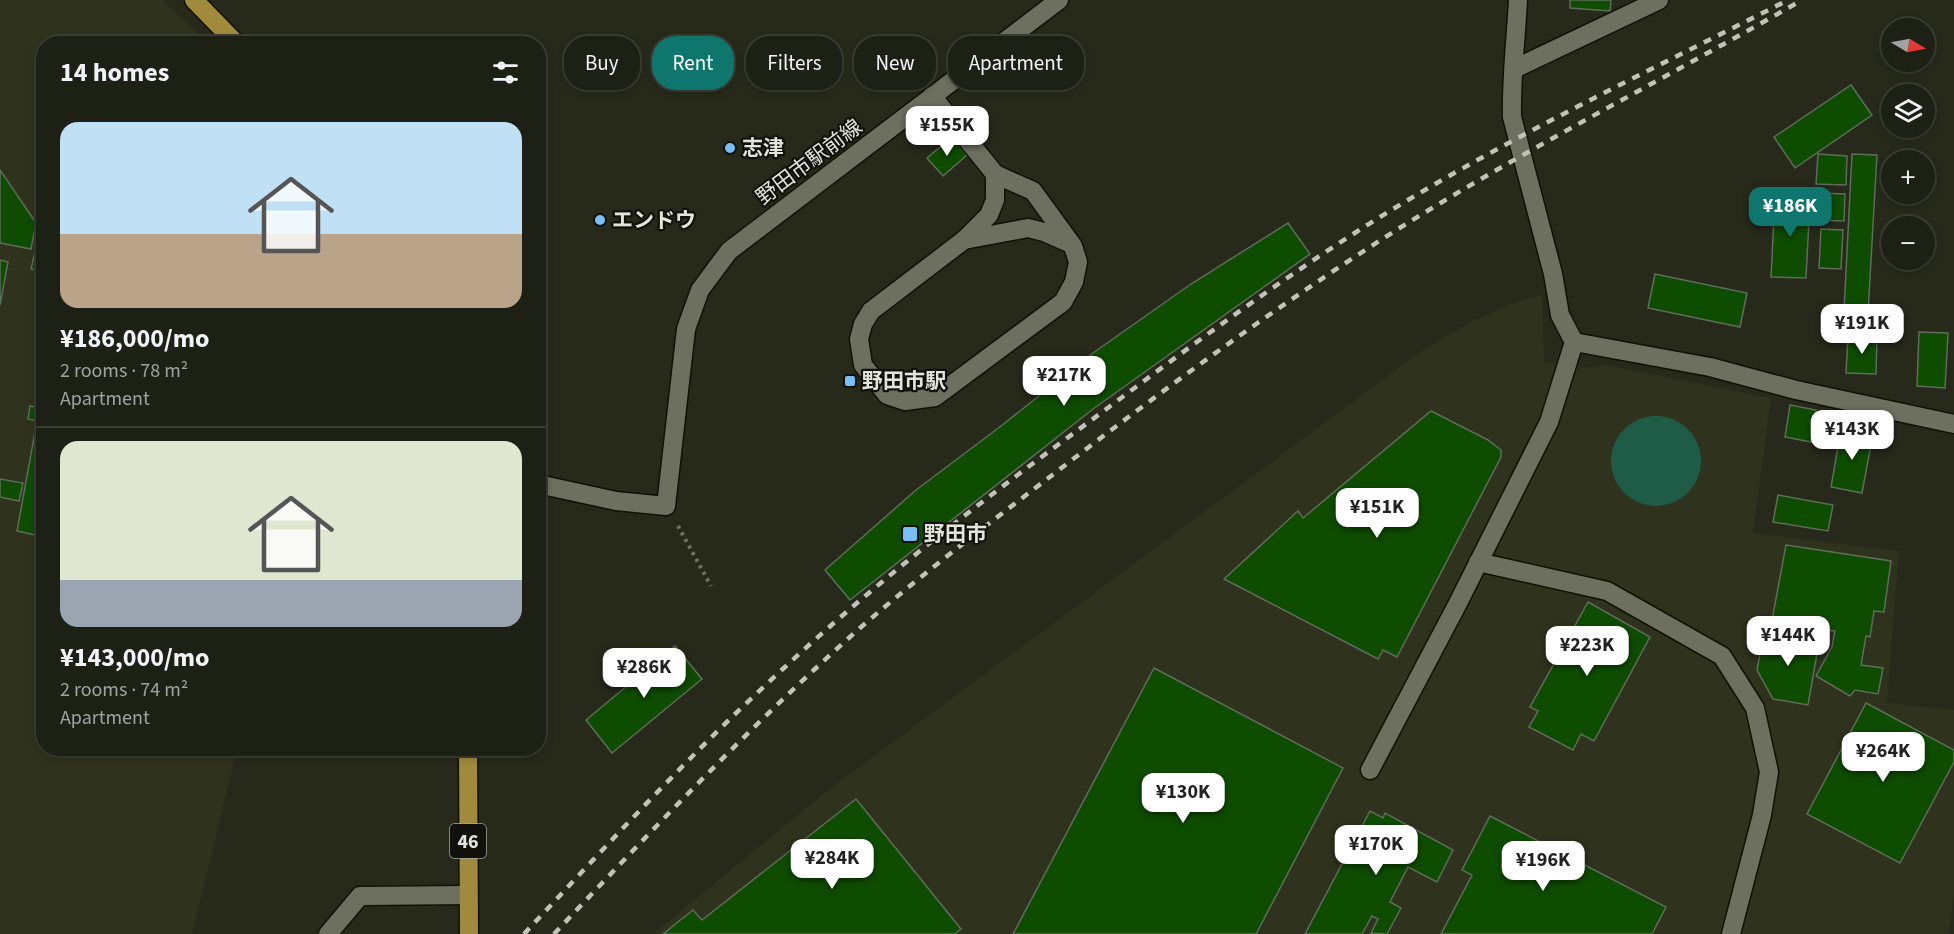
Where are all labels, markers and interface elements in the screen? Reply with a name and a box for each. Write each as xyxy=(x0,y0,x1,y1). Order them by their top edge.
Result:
north arrow xyxy=(1881,18,1935,72)
map controls xyxy=(1881,18,1935,270)
chip: Buy xyxy=(564,36,640,90)
chip: Rent xyxy=(652,36,734,90)
chip: Filters xyxy=(746,36,842,90)
chip: New xyxy=(854,36,936,90)
chip: Apartment xyxy=(948,36,1084,90)
text: 14 homes xyxy=(60,54,169,91)
icon: filters xyxy=(489,56,522,89)
button: layers xyxy=(1881,84,1935,138)
pin: ¥155K xyxy=(905,106,989,157)
text: ¥155K xyxy=(920,111,974,139)
street label: 野田市駅前線 xyxy=(750,112,868,212)
place label: 志津 xyxy=(742,133,784,163)
marker: 志津 xyxy=(723,141,737,155)
button: + xyxy=(1881,150,1935,204)
icon: home xyxy=(237,161,345,269)
pin: ¥186K xyxy=(1748,187,1832,238)
text: ¥186K xyxy=(1763,192,1817,220)
place label: エンドウ xyxy=(612,205,696,235)
marker: エンドウ xyxy=(593,213,607,227)
button: − xyxy=(1881,216,1935,270)
pin: ¥191K xyxy=(1820,304,1904,355)
text: ¥191K xyxy=(1835,309,1889,337)
text: ¥186,000/mo xyxy=(60,320,209,357)
pin: ¥217K xyxy=(1022,356,1106,407)
text: 2 rooms · 78 m² xyxy=(60,357,188,385)
text: ¥217K xyxy=(1037,361,1091,389)
place label: 野田市駅 xyxy=(862,366,946,396)
marker: 野田市駅 xyxy=(843,374,857,388)
text: Apartment xyxy=(60,385,150,413)
pin: ¥143K xyxy=(1810,410,1894,461)
text: ¥143K xyxy=(1825,415,1879,443)
icon: home xyxy=(237,480,345,588)
pin: ¥151K xyxy=(1335,488,1419,539)
text: ¥151K xyxy=(1350,493,1404,521)
place label: 野田市 xyxy=(924,519,987,549)
marker: 野田市 xyxy=(901,525,919,543)
pin: ¥144K xyxy=(1746,616,1830,667)
text: ¥144K xyxy=(1761,621,1815,649)
pin: ¥223K xyxy=(1545,626,1629,677)
text: ¥223K xyxy=(1560,631,1614,659)
text: ¥143,000/mo xyxy=(60,639,209,676)
pin: ¥286K xyxy=(602,648,686,699)
text: ¥286K xyxy=(617,653,671,681)
text: 2 rooms · 74 m² xyxy=(60,676,188,704)
text: Apartment xyxy=(60,704,150,732)
pin: ¥264K xyxy=(1841,732,1925,783)
text: ¥264K xyxy=(1856,737,1910,765)
pin: ¥130K xyxy=(1141,773,1225,824)
text: ¥130K xyxy=(1156,778,1210,806)
road number: 46 xyxy=(450,824,486,858)
pin: ¥170K xyxy=(1334,825,1418,876)
text: ¥170K xyxy=(1349,830,1403,858)
pin: ¥284K xyxy=(790,839,874,890)
pin: ¥196K xyxy=(1501,841,1585,892)
text: ¥284K xyxy=(805,844,859,872)
text: ¥196K xyxy=(1516,846,1570,874)

